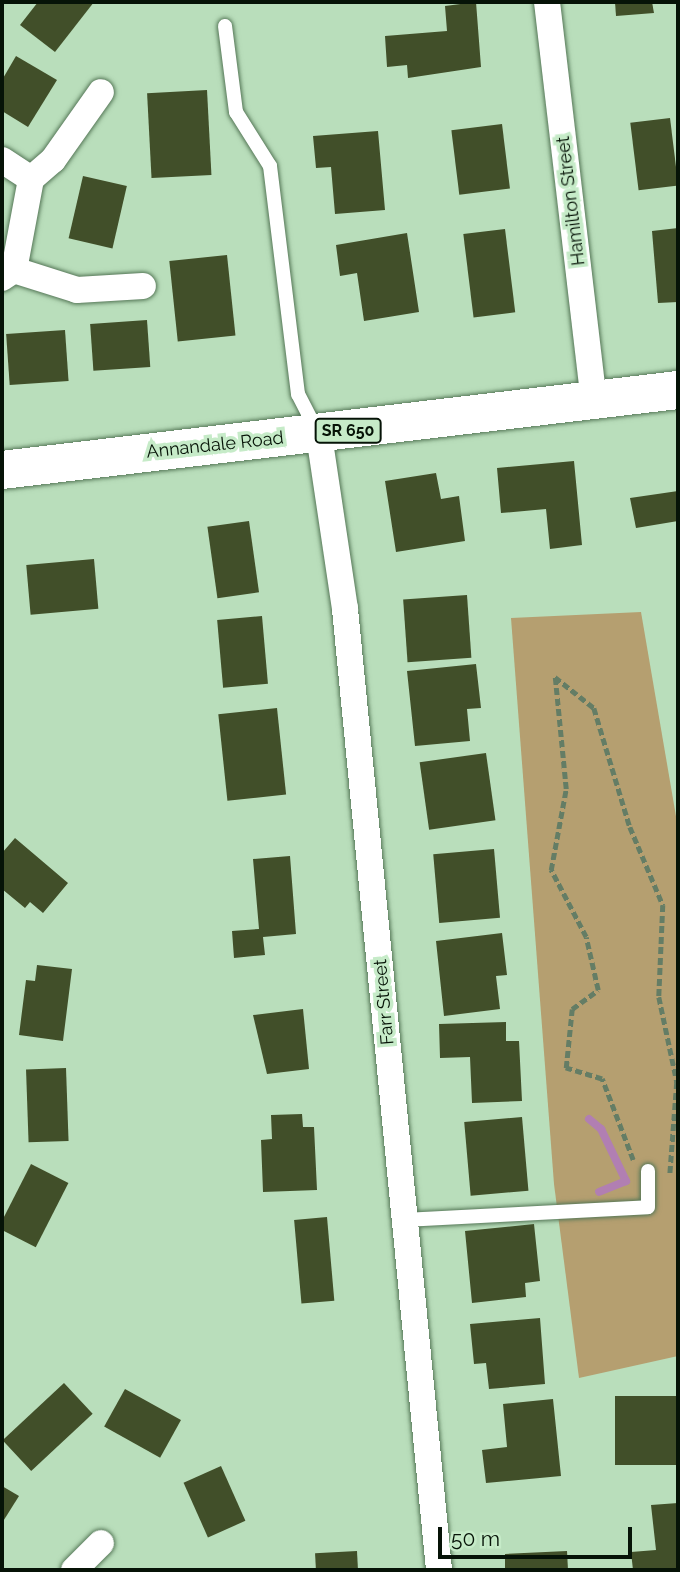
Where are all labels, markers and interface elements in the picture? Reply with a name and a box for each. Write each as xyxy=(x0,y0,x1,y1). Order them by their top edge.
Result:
street label: Hamilton Street xyxy=(552,135,590,267)
road number: SR 650 xyxy=(313,418,383,444)
street label: Annandale Road xyxy=(145,427,285,463)
street label: Farr Street xyxy=(369,958,399,1046)
scale bar xyxy=(442,1512,636,1556)
text: 50 m xyxy=(451,1526,500,1551)

